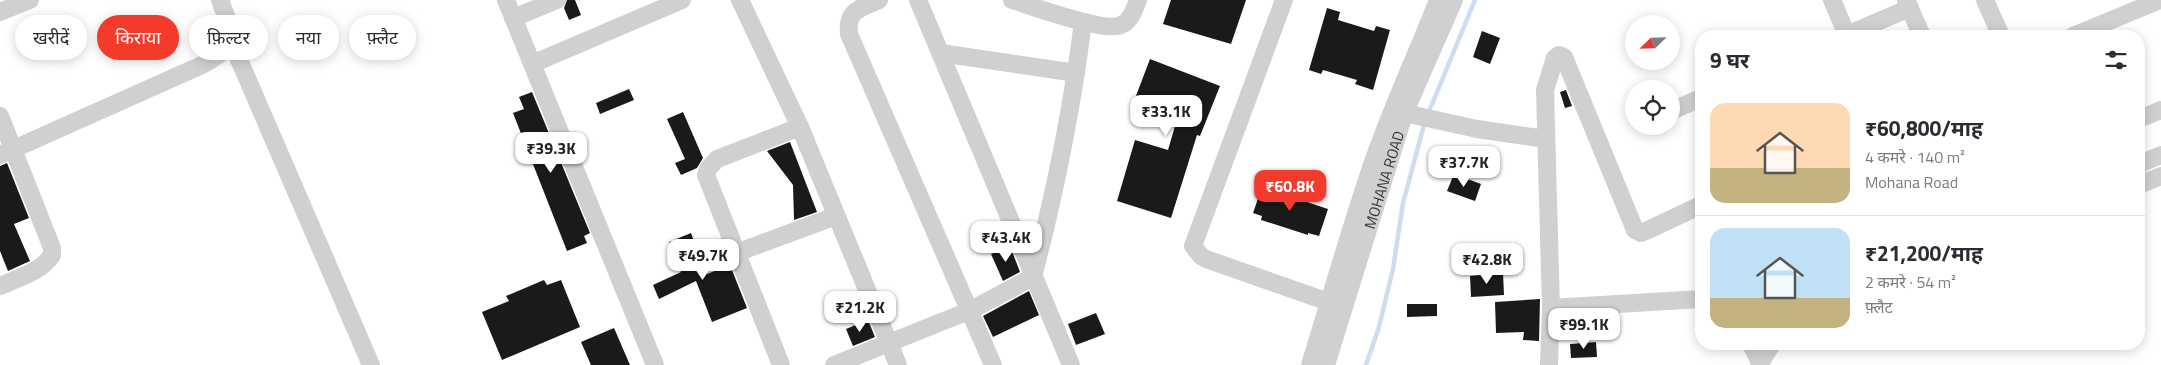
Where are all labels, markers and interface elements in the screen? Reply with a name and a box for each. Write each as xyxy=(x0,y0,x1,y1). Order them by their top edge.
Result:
chip: खरीदें xyxy=(15,15,87,60)
chip: किराया xyxy=(97,15,179,60)
chip: फ़िल्टर xyxy=(189,15,268,60)
chip: नया xyxy=(278,15,339,60)
chip: फ़्लैट xyxy=(349,15,416,60)
north arrow xyxy=(1625,15,1680,70)
map controls xyxy=(1625,15,1680,135)
text: 9 घर xyxy=(1710,44,1749,76)
icon: filters xyxy=(2102,46,2130,74)
button: locate xyxy=(1625,80,1680,135)
pin: ₹33.1K xyxy=(1125,94,1207,137)
text: ₹33.1K xyxy=(1141,99,1191,123)
text: ₹60,800/माह xyxy=(1865,112,1983,144)
icon: home xyxy=(1750,123,1810,183)
street label: MOHANA ROAD xyxy=(1358,128,1410,232)
pin: ₹39.3K xyxy=(510,132,592,174)
text: ₹39.3K xyxy=(526,136,576,160)
text: 4 कमरे · 140 m² xyxy=(1865,145,1965,169)
pin: ₹37.7K xyxy=(1423,146,1505,188)
text: ₹37.7K xyxy=(1439,150,1489,174)
pin: ₹60.8K xyxy=(1249,170,1331,212)
text: Mohana Road xyxy=(1865,170,1958,194)
text: ₹60.8K xyxy=(1265,174,1315,198)
pin: ₹43.4K xyxy=(965,220,1047,263)
text: ₹43.4K xyxy=(981,225,1031,249)
text: ₹21,200/माह xyxy=(1865,237,1983,269)
pin: ₹49.7K xyxy=(662,238,744,281)
pin: ₹42.8K xyxy=(1446,242,1528,285)
text: ₹49.7K xyxy=(678,243,728,267)
text: ₹42.8K xyxy=(1462,247,1512,271)
icon: home xyxy=(1750,248,1810,308)
text: 2 कमरे · 54 m² xyxy=(1865,270,1956,294)
pin: ₹21.2K xyxy=(819,290,901,333)
text: ₹21.2K xyxy=(835,295,885,319)
text: फ़्लैट xyxy=(1865,295,1893,319)
pin: ₹99.1K xyxy=(1543,308,1625,350)
text: ₹99.1K xyxy=(1559,312,1609,336)

